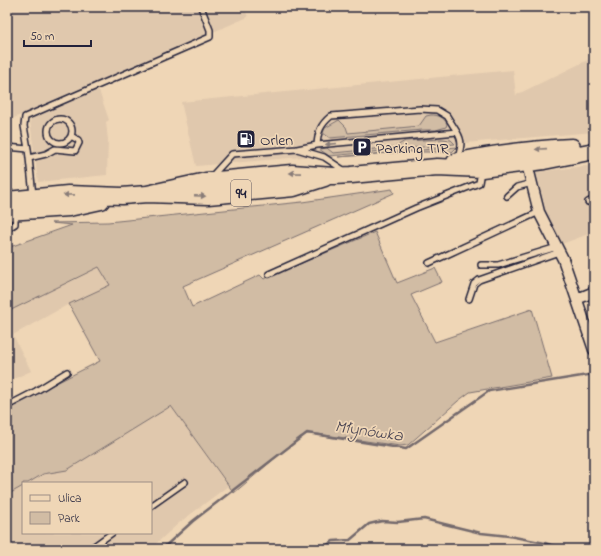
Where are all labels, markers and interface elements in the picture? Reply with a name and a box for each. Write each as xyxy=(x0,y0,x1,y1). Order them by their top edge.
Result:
scale bar xyxy=(24,22,91,48)
text: 50 m xyxy=(30,28,54,46)
fuel station icon: Orlen xyxy=(235,128,257,150)
place label: Orlen xyxy=(260,129,293,153)
parking icon: Parking TIR xyxy=(351,136,373,158)
place label: Parking TIR xyxy=(376,137,449,161)
one-way arrow xyxy=(325,141,337,147)
one-way arrow xyxy=(535,146,547,153)
one-way arrow xyxy=(288,170,301,176)
road number: 94 xyxy=(231,180,251,206)
one-way arrow xyxy=(63,191,75,198)
one-way arrow xyxy=(194,193,207,199)
water label: Młynówka xyxy=(333,414,405,450)
legend xyxy=(22,482,152,534)
text: Ulica xyxy=(58,490,82,508)
text: Park xyxy=(58,510,80,528)

